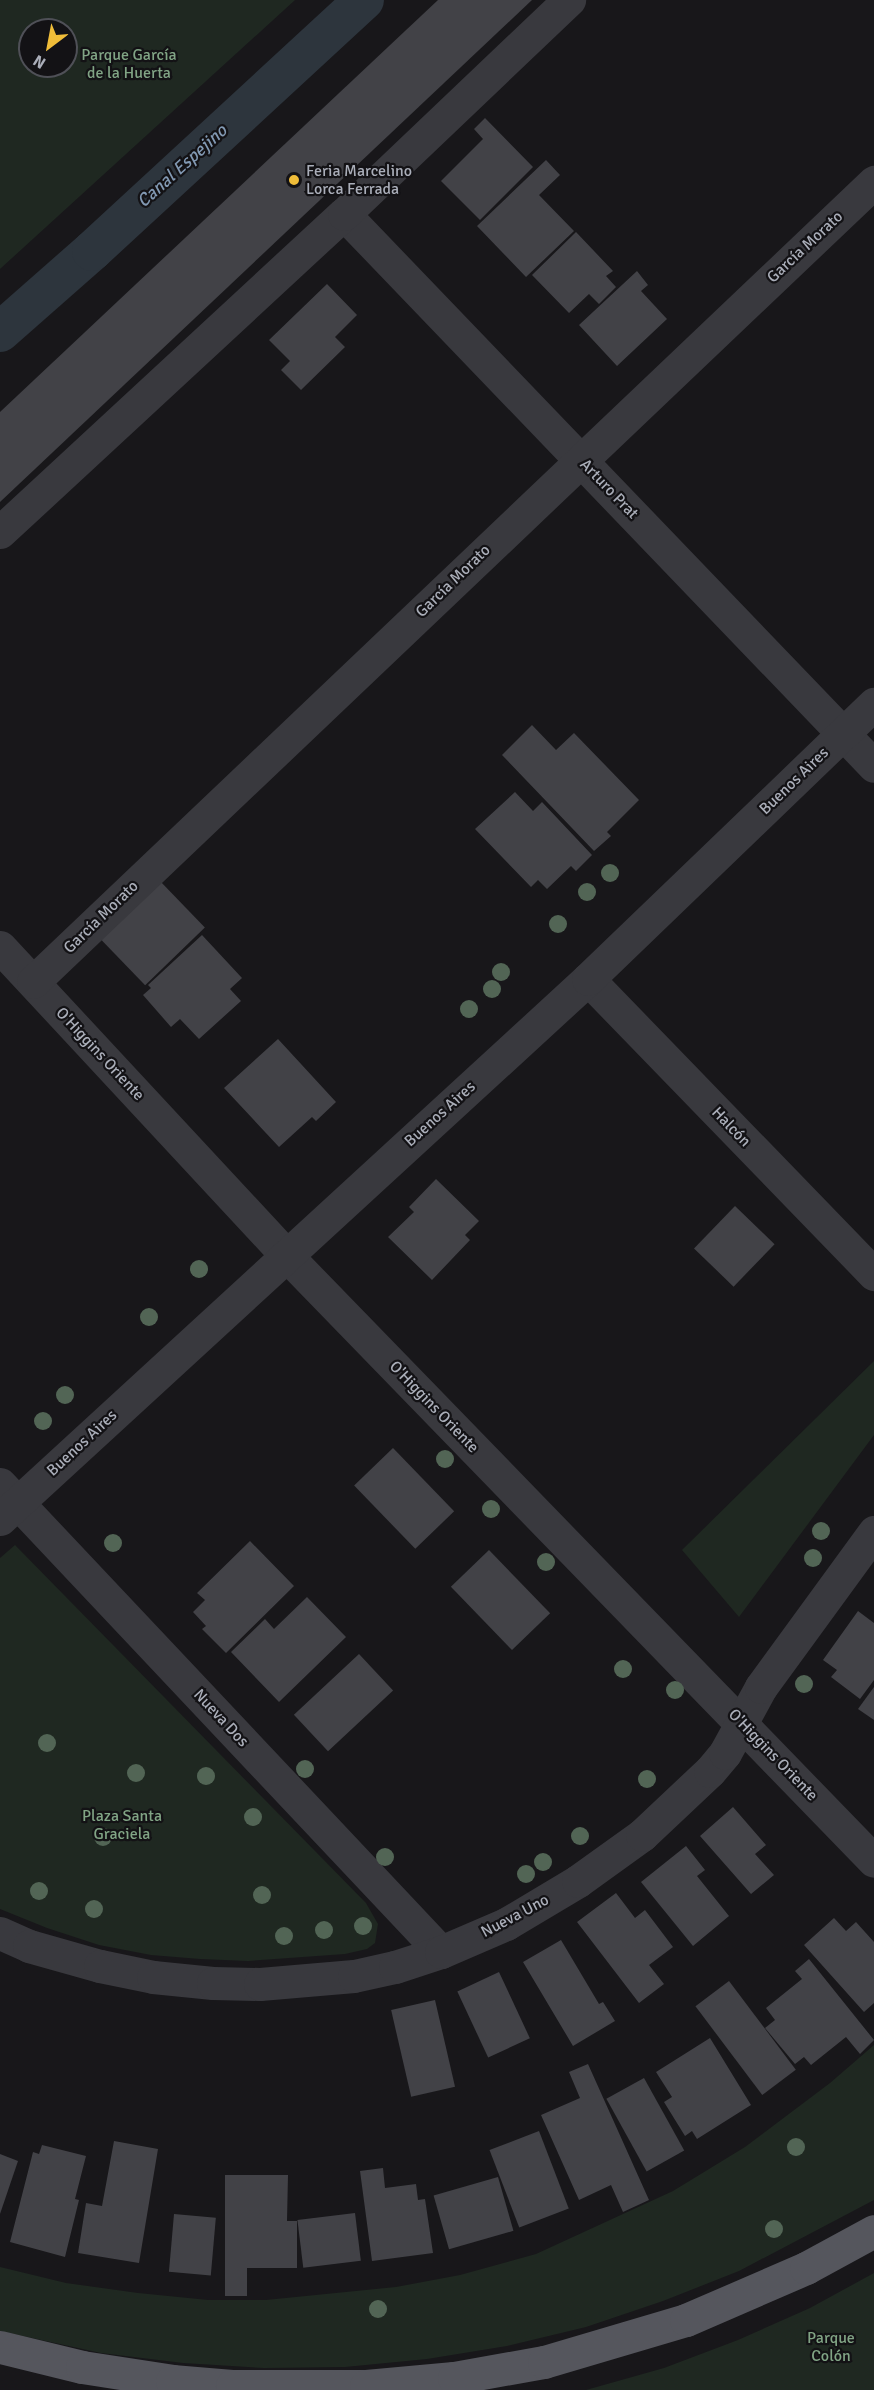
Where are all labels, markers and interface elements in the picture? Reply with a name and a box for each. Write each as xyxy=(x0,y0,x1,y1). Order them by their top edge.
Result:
north arrow xyxy=(18,18,78,78)
park label: Parque García de la Huerta xyxy=(81,45,177,83)
text: N xyxy=(30,50,50,73)
water label: Canal Espejino xyxy=(133,120,231,212)
place label: Feria Marcelino Lorca Ferrada xyxy=(306,161,412,199)
marker: Feria Marcelino Lorca Ferrada xyxy=(287,173,301,187)
street label: García Morato xyxy=(763,207,847,287)
street label: Arturo Prat xyxy=(576,455,642,523)
street label: García Morato xyxy=(412,541,494,621)
street label: Buenos Aires xyxy=(755,743,833,819)
street label: García Morato xyxy=(60,877,142,957)
street label: O'Higgins Oriente xyxy=(52,1003,148,1105)
street label: Buenos Aires xyxy=(401,1077,479,1151)
street label: Halcón xyxy=(707,1103,755,1151)
street label: O'Higgins Oriente xyxy=(385,1357,483,1457)
street label: Buenos Aires xyxy=(43,1406,121,1480)
street label: Nueva Dos xyxy=(189,1685,253,1751)
street label: O'Higgins Oriente xyxy=(724,1705,822,1805)
park label: Plaza Santa Graciela xyxy=(82,1806,162,1844)
street label: Nueva Uno xyxy=(478,1890,552,1942)
park label: Parque Colón xyxy=(807,2328,855,2366)

